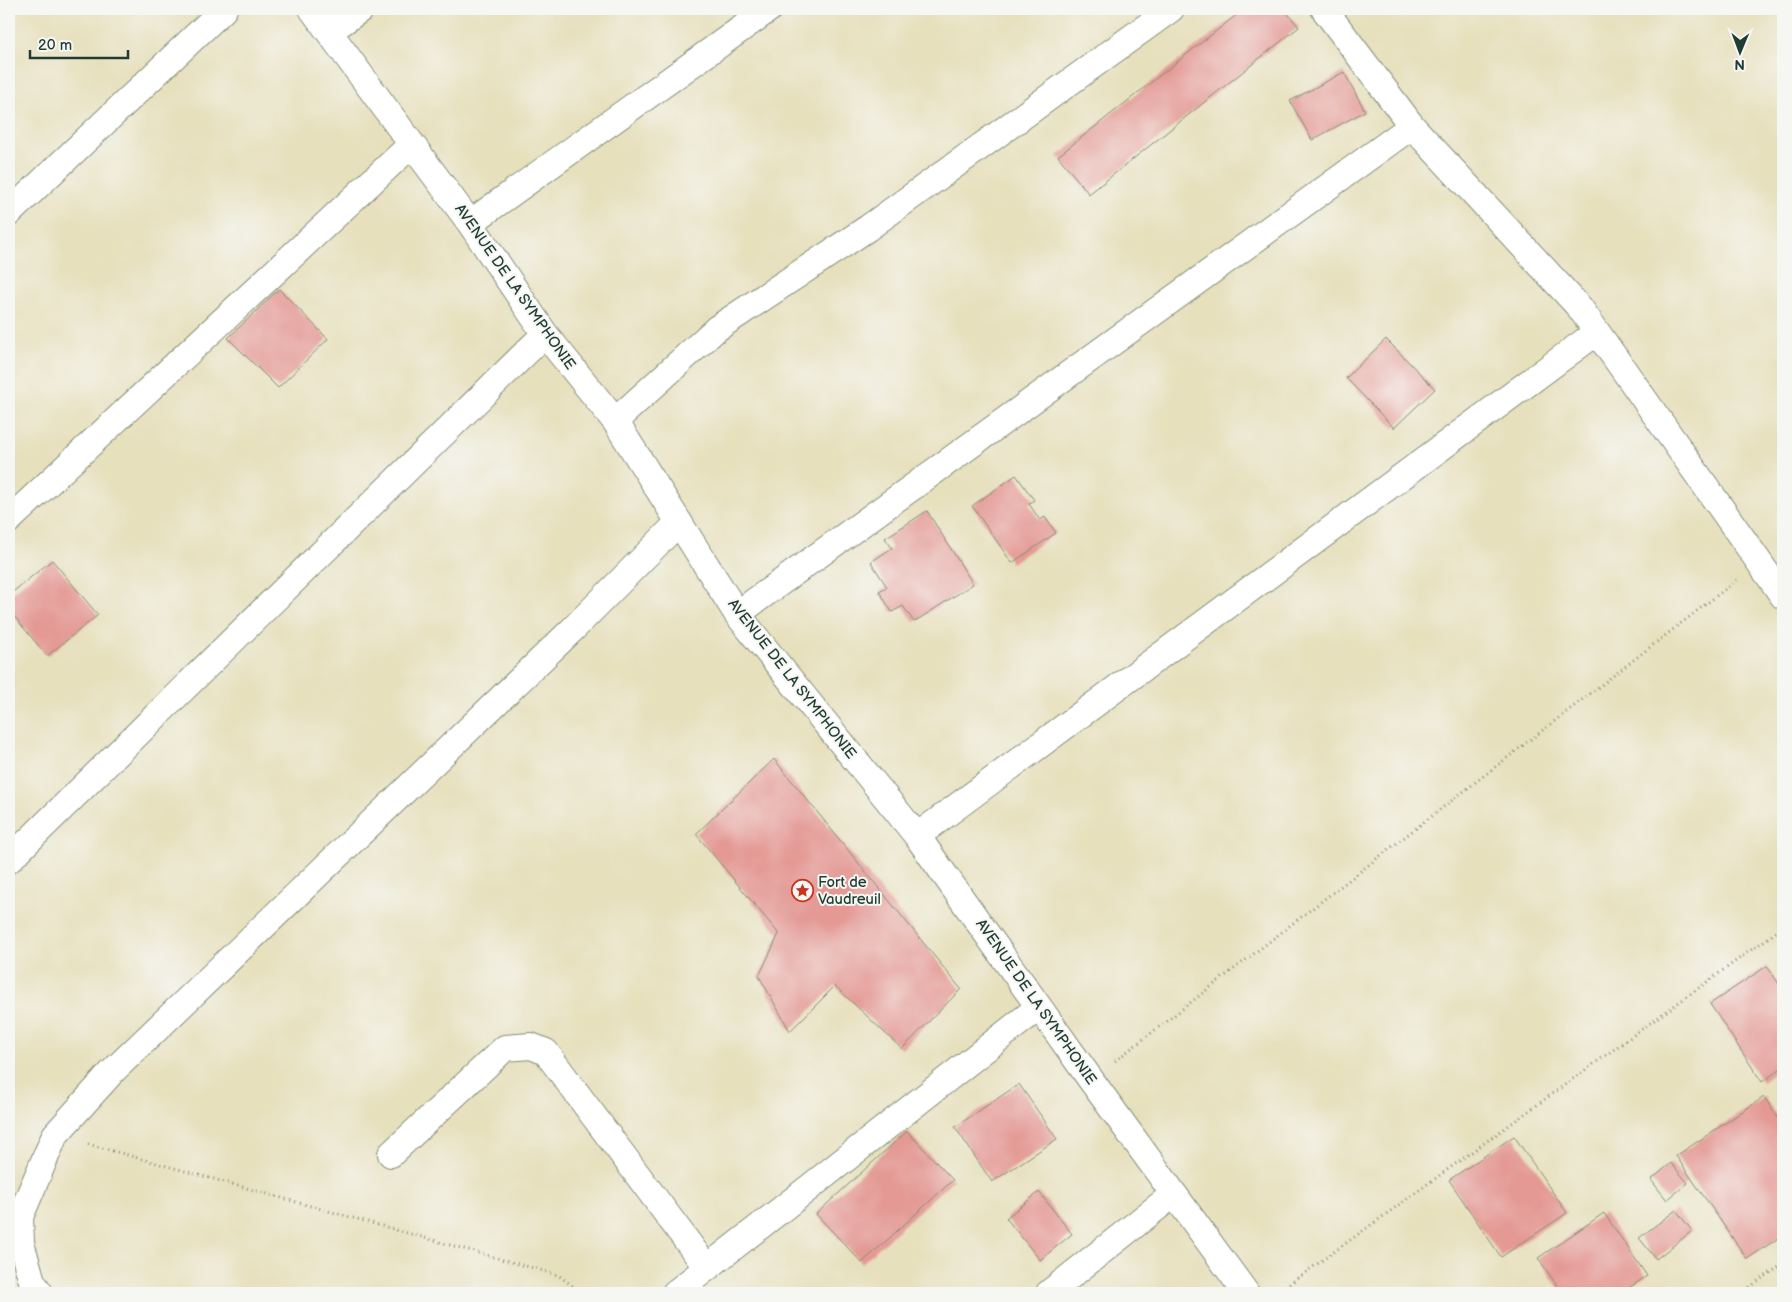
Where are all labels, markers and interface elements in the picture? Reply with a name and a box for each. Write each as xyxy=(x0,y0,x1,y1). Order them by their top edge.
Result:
scale bar xyxy=(30,28,128,60)
north arrow xyxy=(1714,28,1764,78)
text: 20 m xyxy=(38,36,72,55)
text: N xyxy=(1734,56,1745,73)
street label: AVENUE DE LA SYMPHONIE xyxy=(450,200,580,374)
street label: AVENUE DE LA SYMPHONIE xyxy=(724,595,860,763)
place label: Fort de Vaudreuil xyxy=(818,873,881,909)
place icon: Fort de Vaudreuil xyxy=(790,879,814,903)
street label: AVENUE DE LA SYMPHONIE xyxy=(971,915,1101,1089)

